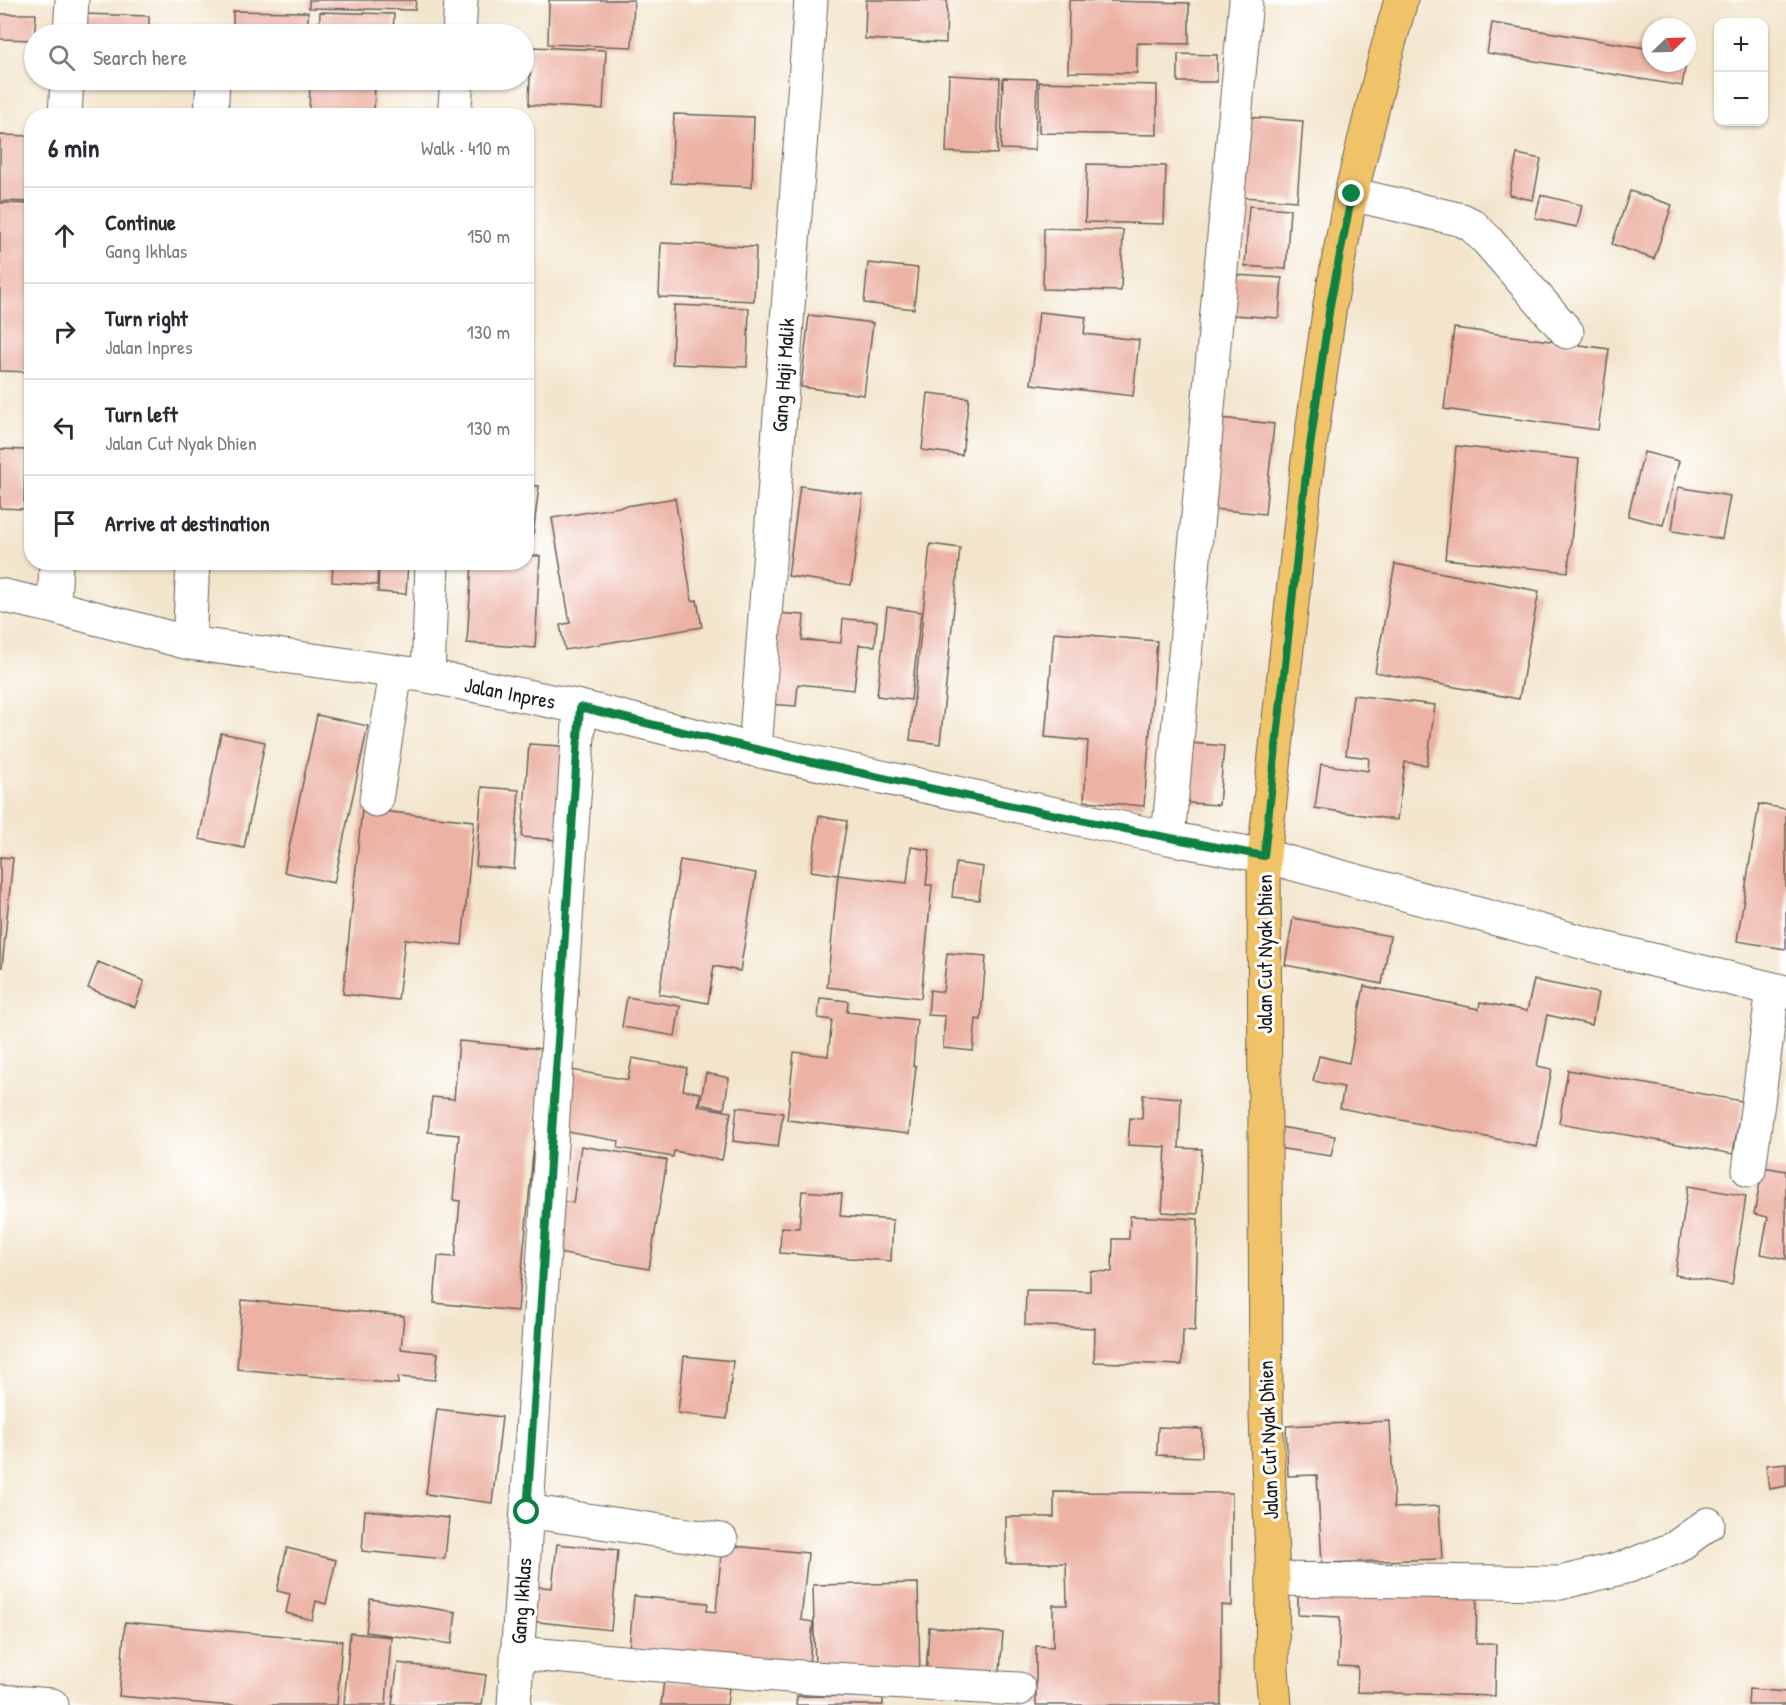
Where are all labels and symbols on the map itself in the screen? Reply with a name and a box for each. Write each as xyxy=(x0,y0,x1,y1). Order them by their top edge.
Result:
north arrow xyxy=(1642,18,1696,72)
route end xyxy=(1338,180,1364,206)
street label: Gang Haji Malik xyxy=(765,317,801,433)
street label: Jalan Inpres xyxy=(462,670,558,716)
street label: Jalan Cut Nyak Dhien xyxy=(1250,874,1279,1034)
street label: Jalan Cut Nyak Dhien xyxy=(1251,1360,1285,1520)
route start xyxy=(513,1498,539,1524)
street label: Gang Ikhlas xyxy=(504,1557,538,1645)

